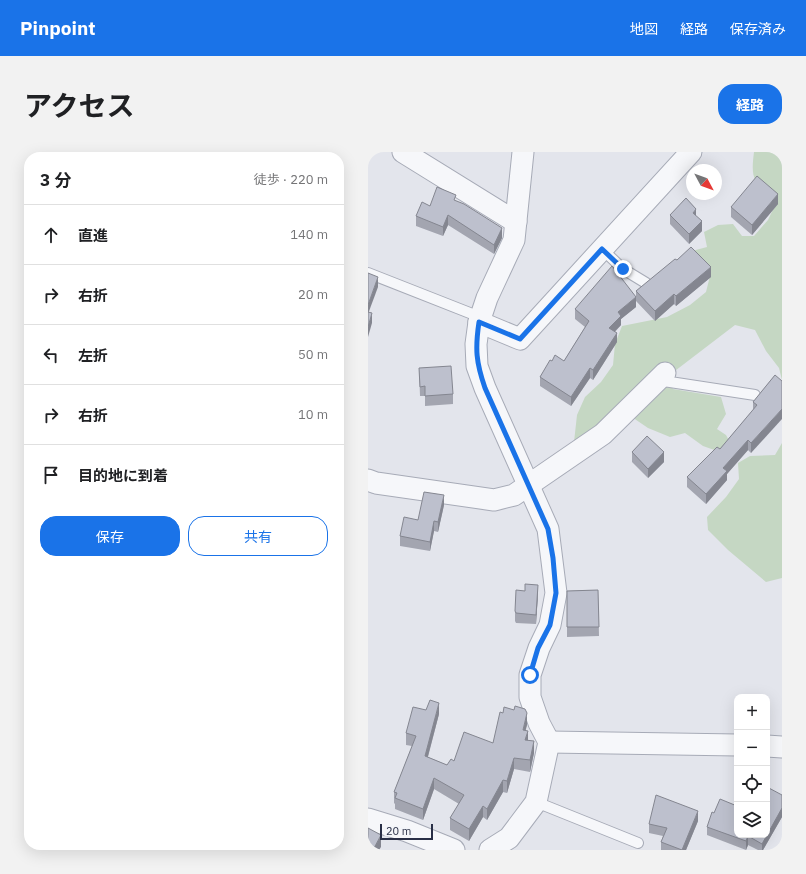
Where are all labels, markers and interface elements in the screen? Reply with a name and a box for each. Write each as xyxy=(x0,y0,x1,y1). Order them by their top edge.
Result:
text: Pinpoint xyxy=(20,16,96,40)
text: 地図 xyxy=(630,20,658,38)
text: 経路 xyxy=(680,20,708,38)
text: 保存済み xyxy=(730,20,786,38)
button: 経路 xyxy=(718,84,782,124)
text: アクセス xyxy=(24,87,135,124)
north arrow xyxy=(686,164,722,200)
text: 3 分 xyxy=(40,169,71,191)
text: 徒歩 · 220 m xyxy=(254,171,328,188)
icon: ahead xyxy=(40,224,62,246)
text: 直進 xyxy=(78,226,108,245)
text: 140 m xyxy=(290,226,328,243)
route end xyxy=(614,260,632,278)
icon: right xyxy=(40,284,62,306)
text: 右折 xyxy=(78,286,108,305)
text: 20 m xyxy=(298,286,328,303)
icon: left xyxy=(40,344,62,366)
text: 左折 xyxy=(78,346,108,365)
text: 50 m xyxy=(298,346,328,363)
icon: right xyxy=(40,404,62,426)
text: 右折 xyxy=(78,406,108,425)
text: 10 m xyxy=(298,406,328,423)
icon: arrive xyxy=(40,464,62,486)
text: 目的地に到着 xyxy=(78,466,168,485)
button: 保存 xyxy=(40,516,180,556)
button: 共有 xyxy=(188,516,328,556)
route start xyxy=(521,666,539,684)
map controls xyxy=(734,694,770,838)
button: + xyxy=(734,694,770,730)
button: − xyxy=(734,730,770,766)
button: locate xyxy=(734,766,770,802)
button: layers xyxy=(734,802,770,838)
scale bar xyxy=(380,822,433,841)
text: 20 m xyxy=(386,824,411,838)

